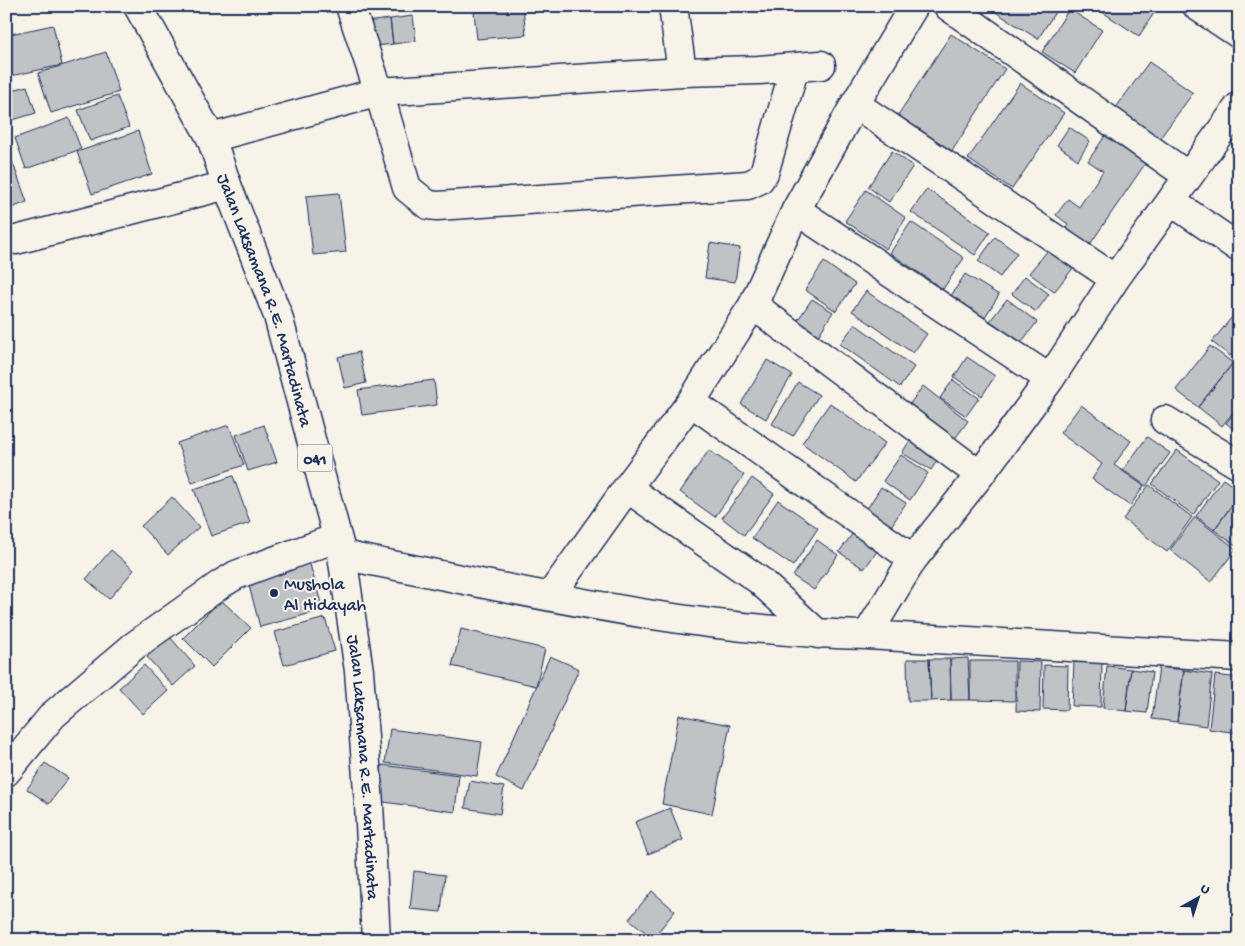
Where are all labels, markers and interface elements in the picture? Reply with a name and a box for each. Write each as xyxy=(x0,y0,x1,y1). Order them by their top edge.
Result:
street label: Jalan Laksamana R.E. Martadinata xyxy=(211,172,315,430)
road number: 041 xyxy=(298,444,332,472)
place label: Mushola Al Hidayah xyxy=(284,575,366,617)
marker: Mushola Al Hidayah xyxy=(268,587,280,599)
street label: Jalan Laksamana R.E. Martadinata xyxy=(341,633,382,901)
north arrow xyxy=(1172,874,1222,924)
text: U xyxy=(1196,881,1213,899)

